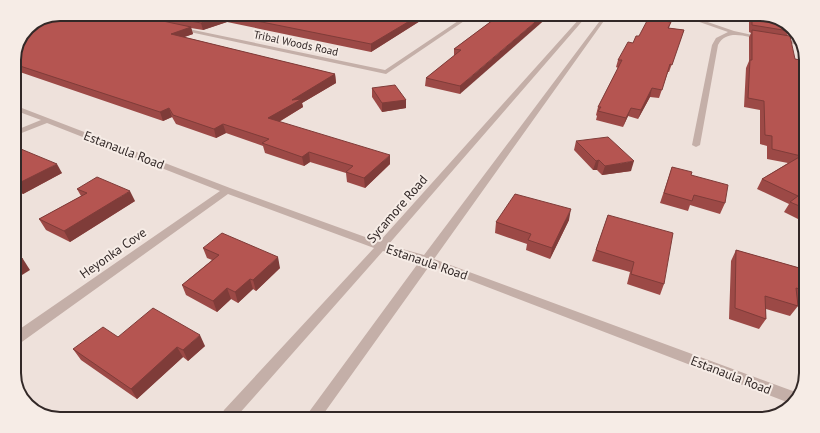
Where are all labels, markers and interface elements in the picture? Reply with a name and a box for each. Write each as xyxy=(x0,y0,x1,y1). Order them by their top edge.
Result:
street label: Tribal Woods Road xyxy=(252,27,340,59)
street label: Estanaula Road xyxy=(81,127,167,173)
street label: Sycamore Road xyxy=(363,171,431,247)
street label: Heyonka Cove xyxy=(76,224,150,282)
street label: Estanaula Road xyxy=(384,240,470,284)
street label: Estanaula Road xyxy=(688,352,774,398)

